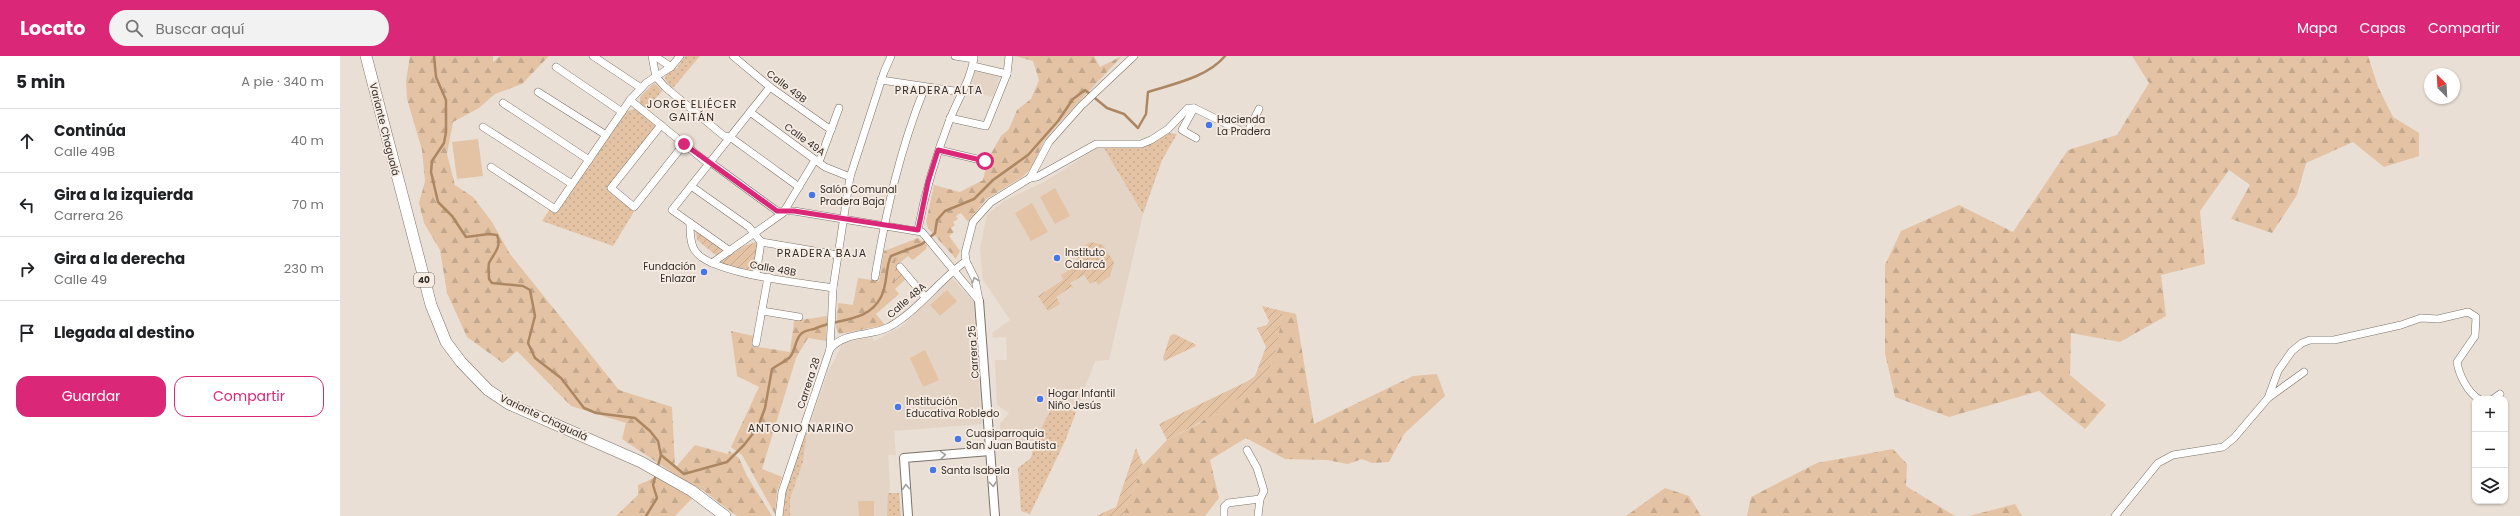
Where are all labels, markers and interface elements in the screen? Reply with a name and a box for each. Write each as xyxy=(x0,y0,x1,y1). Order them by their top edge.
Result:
search box xyxy=(109,10,389,46)
text: Locato xyxy=(20,15,85,42)
icon: search xyxy=(123,17,145,39)
text: Buscar aquí xyxy=(155,18,244,39)
text: Mapa xyxy=(2297,18,2337,38)
text: Capas xyxy=(2359,18,2406,38)
text: Compartir xyxy=(2428,18,2500,38)
street label: Calle 49B xyxy=(763,66,810,107)
north arrow xyxy=(2424,68,2460,104)
text: 5 min xyxy=(16,70,65,94)
text: A pie · 340 m xyxy=(241,72,324,91)
street label: Variante Chagualá xyxy=(366,81,403,177)
district label: PRADERA ALTA xyxy=(895,82,983,98)
district label: JORGE ELIÉCER GAITÁN xyxy=(647,96,737,125)
place label: Hacienda La Pradera xyxy=(1217,112,1270,139)
street label: Calle 49A xyxy=(781,119,829,160)
text: Continúa xyxy=(54,120,126,141)
marker: Hacienda La Pradera xyxy=(1204,120,1214,130)
icon: ahead xyxy=(16,130,38,152)
text: 40 m xyxy=(291,131,324,150)
route end xyxy=(675,135,693,153)
text: Calle 49B xyxy=(54,142,115,161)
route start xyxy=(976,152,994,170)
place label: Salón Comunal Pradera Baja xyxy=(820,182,897,209)
text: Gira a la izquierda xyxy=(54,184,193,205)
marker: Salón Comunal Pradera Baja xyxy=(807,190,817,200)
icon: left xyxy=(16,194,38,216)
text: 70 m xyxy=(292,195,324,214)
text: Carrera 26 xyxy=(54,206,123,225)
district label: PRADERA BAJA xyxy=(777,245,867,261)
place label: Instituto Calarcá xyxy=(1065,245,1105,272)
text: Gira a la derecha xyxy=(54,248,185,269)
marker: Instituto Calarcá xyxy=(1052,253,1062,263)
street label: Calle 48B xyxy=(748,257,797,280)
icon: right xyxy=(16,258,38,280)
text: 230 m xyxy=(284,259,324,278)
place label: Fundación Enlazar xyxy=(643,259,696,286)
marker: Fundación Enlazar xyxy=(699,267,709,277)
text: Calle 49 xyxy=(54,270,107,289)
road number: 40 xyxy=(414,273,434,287)
one-way arrow xyxy=(971,277,979,284)
street label: Calle 48A xyxy=(883,279,929,322)
icon: arrive xyxy=(16,322,38,344)
text: Llegada al destino xyxy=(54,322,195,343)
street label: Carrera 25 xyxy=(964,325,983,379)
street label: Carrera 28 xyxy=(793,355,824,411)
button: Guardar xyxy=(16,376,166,417)
button: Compartir xyxy=(174,376,324,417)
place label: Hogar Infantil Niño Jesús xyxy=(1048,386,1115,413)
street label: Variante Chagualá xyxy=(497,390,590,444)
place label: Institución Educativa Robledo xyxy=(906,394,999,421)
marker: Hogar Infantil Niño Jesús xyxy=(1035,394,1045,404)
map controls xyxy=(2472,396,2508,504)
button: + xyxy=(2472,396,2508,432)
marker: Institución Educativa Robledo xyxy=(893,402,903,412)
district label: ANTONIO NARIÑO xyxy=(748,420,854,436)
place label: Cuasiparroquia San Juan Bautista xyxy=(966,426,1056,453)
button: − xyxy=(2472,432,2508,468)
marker: Cuasiparroquia San Juan Bautista xyxy=(953,434,963,444)
one-way arrow xyxy=(940,451,946,460)
place label: Santa Isabela xyxy=(941,463,1010,478)
marker: Santa Isabela xyxy=(928,465,938,475)
button: layers xyxy=(2472,468,2508,504)
one-way arrow xyxy=(988,481,997,487)
one-way arrow xyxy=(902,484,911,490)

